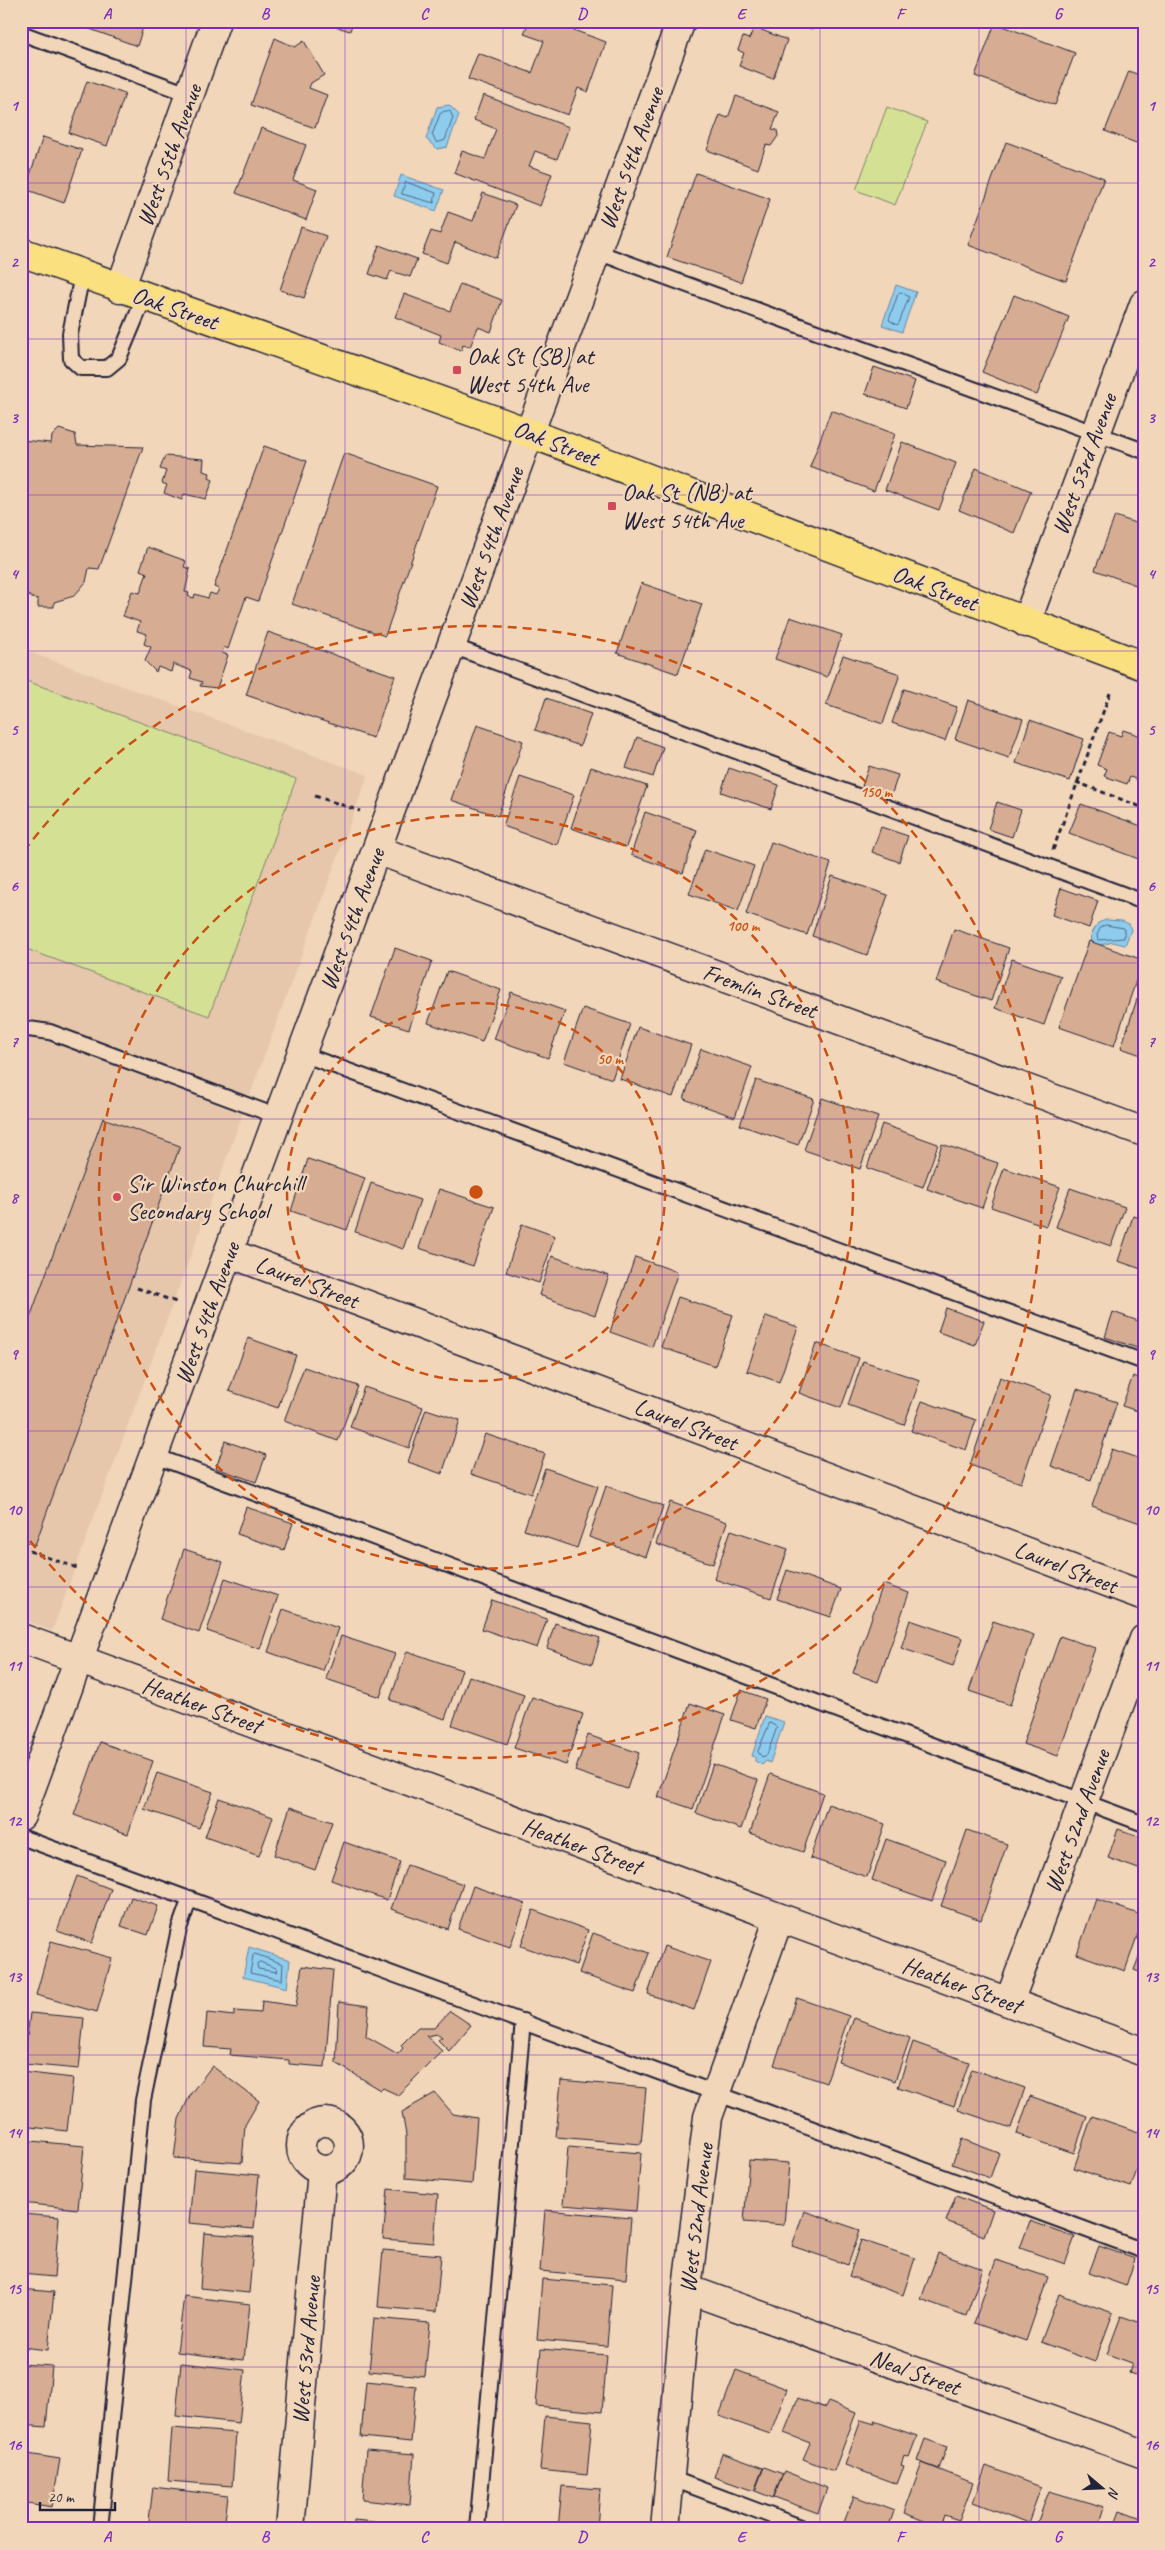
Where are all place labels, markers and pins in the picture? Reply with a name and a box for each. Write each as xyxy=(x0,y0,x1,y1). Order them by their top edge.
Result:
place label: Oak St (SB) at West 54th Ave xyxy=(467,341,595,399)
marker: Oak St (SB) at West 54th Ave xyxy=(451,364,463,376)
place label: Oak St (NB) at West 54th Ave xyxy=(622,477,753,535)
marker: Oak St (NB) at West 54th Ave xyxy=(606,500,618,512)
place label: Sir Winston Churchill Secondary School xyxy=(127,1168,307,1226)
centre of rings xyxy=(467,1183,485,1201)
marker: Sir Winston Churchill Secondary School xyxy=(111,1191,123,1203)

